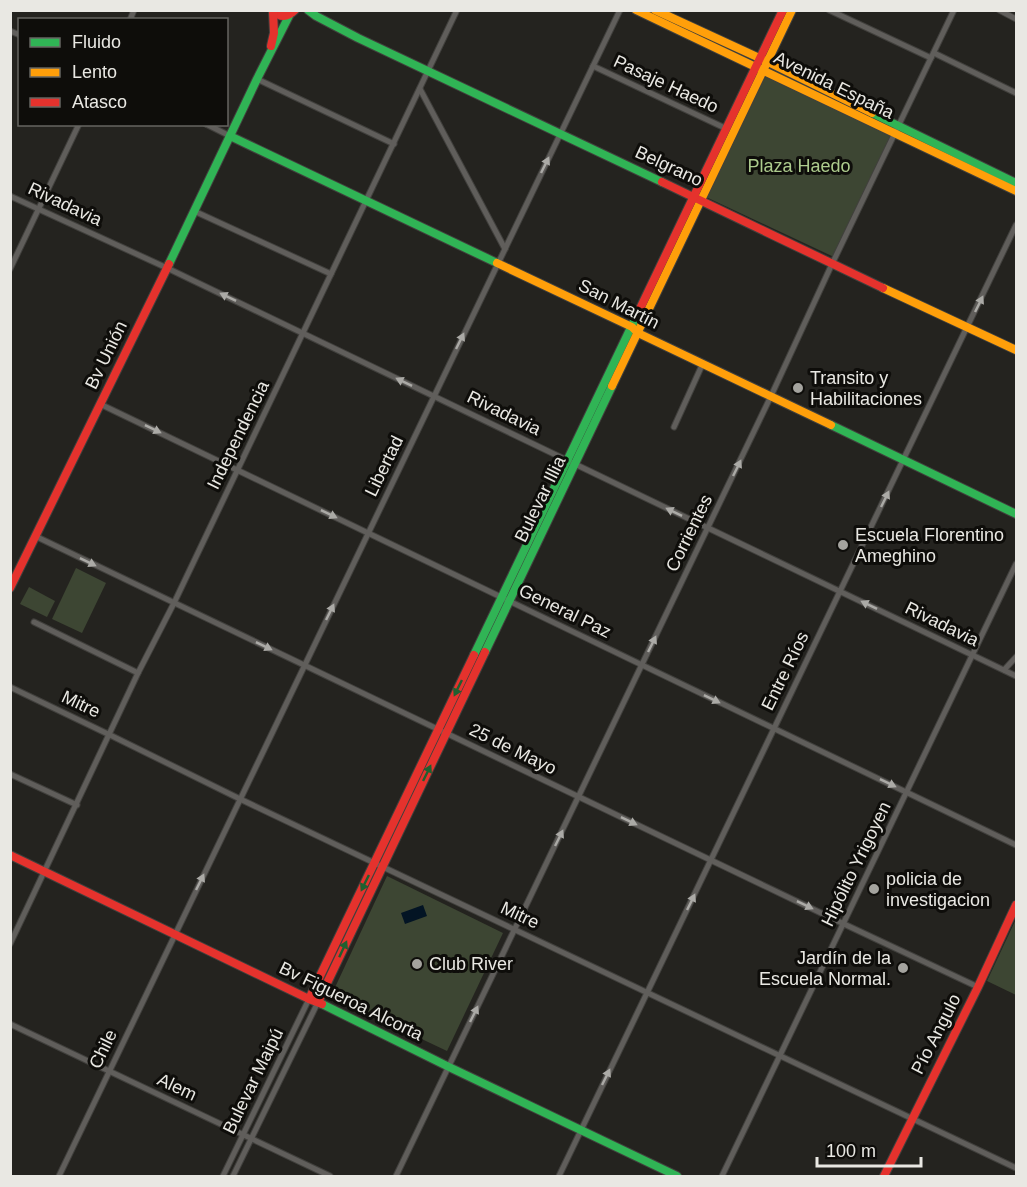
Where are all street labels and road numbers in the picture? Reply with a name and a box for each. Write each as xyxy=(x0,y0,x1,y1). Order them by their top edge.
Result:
street label: Avenida España xyxy=(771,47,898,123)
street label: Pasaje Haedo xyxy=(611,51,721,117)
street label: Belgrano xyxy=(632,142,706,190)
street label: Rivadavia xyxy=(25,178,106,230)
street label: San Martín xyxy=(575,275,663,333)
street label: Bv Unión xyxy=(81,318,131,392)
street label: Independencia xyxy=(203,377,273,492)
street label: Rivadavia xyxy=(464,387,545,440)
street label: Libertad xyxy=(361,432,407,500)
street label: Bulevar Illia xyxy=(511,452,570,545)
street label: Corrientes xyxy=(662,491,716,575)
street label: General Paz xyxy=(516,580,614,642)
street label: Rivadavia xyxy=(902,598,983,651)
street label: Entre Ríos xyxy=(757,628,813,714)
street label: Mitre xyxy=(59,686,103,722)
street label: 25 de Mayo xyxy=(466,719,560,779)
street label: Hipólito Yrigoyen xyxy=(817,799,895,929)
street label: Mitre xyxy=(498,897,542,933)
street label: Bv Figueroa Alcorta xyxy=(276,958,427,1045)
street label: Pío Angulo xyxy=(907,991,965,1077)
street label: Bulevar Maipú xyxy=(219,1025,287,1137)
street label: Chile xyxy=(85,1026,121,1072)
street label: Alem xyxy=(154,1069,200,1105)

